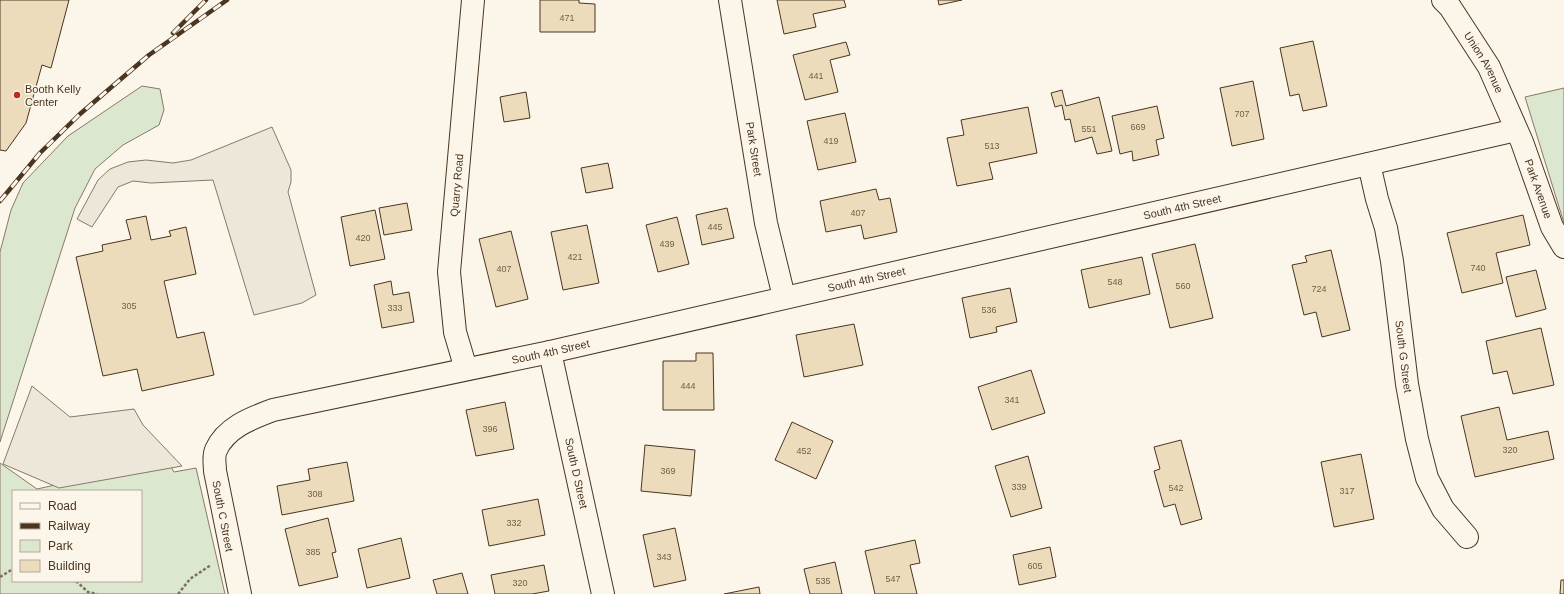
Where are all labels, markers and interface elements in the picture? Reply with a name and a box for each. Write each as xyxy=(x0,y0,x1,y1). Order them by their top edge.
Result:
house number: 471 xyxy=(559,13,575,23)
street label: Union Avenue xyxy=(1462,30,1506,95)
house number: 441 xyxy=(808,71,824,81)
place label: Booth Kelly Center xyxy=(25,83,81,108)
marker: Booth Kelly Center xyxy=(12,90,22,100)
house number: 707 xyxy=(1234,109,1250,119)
street label: Park Street xyxy=(744,121,764,177)
house number: 669 xyxy=(1130,122,1146,132)
house number: 551 xyxy=(1081,124,1097,134)
house number: 419 xyxy=(823,136,839,146)
house number: 513 xyxy=(984,141,1000,151)
street label: Quarry Road xyxy=(448,153,465,217)
street label: Park Avenue xyxy=(1522,157,1555,220)
street label: South 4th Street xyxy=(1142,192,1222,221)
house number: 407 xyxy=(850,208,866,218)
house number: 445 xyxy=(707,222,723,232)
house number: 420 xyxy=(355,233,371,243)
house number: 439 xyxy=(659,239,675,249)
house number: 421 xyxy=(567,252,583,262)
house number: 740 xyxy=(1470,263,1486,273)
house number: 407 xyxy=(496,264,512,274)
street label: South 4th Street xyxy=(826,265,907,294)
house number: 548 xyxy=(1107,277,1123,287)
house number: 560 xyxy=(1175,281,1191,291)
house number: 724 xyxy=(1311,284,1327,294)
house number: 305 xyxy=(121,301,137,311)
house number: 333 xyxy=(387,303,403,313)
house number: 536 xyxy=(981,305,997,315)
street label: South G Street xyxy=(1393,320,1414,394)
street label: South 4th Street xyxy=(510,337,591,366)
house number: 444 xyxy=(680,381,696,391)
house number: 341 xyxy=(1004,395,1020,405)
house number: 396 xyxy=(482,424,498,434)
street label: South D Street xyxy=(563,437,590,510)
house number: 320 xyxy=(1502,445,1518,455)
house number: 452 xyxy=(796,446,812,456)
house number: 369 xyxy=(660,466,676,476)
street label: South C Street xyxy=(210,479,236,553)
house number: 339 xyxy=(1011,482,1027,492)
house number: 542 xyxy=(1168,483,1184,493)
house number: 317 xyxy=(1339,486,1355,496)
house number: 308 xyxy=(307,489,323,499)
legend xyxy=(12,490,142,582)
text: Road xyxy=(48,499,77,513)
house number: 332 xyxy=(506,518,522,528)
text: Railway xyxy=(48,519,90,533)
text: Park xyxy=(48,539,74,553)
house number: 385 xyxy=(305,547,321,557)
house number: 343 xyxy=(656,552,672,562)
text: Building xyxy=(48,559,91,573)
house number: 605 xyxy=(1027,561,1043,571)
house number: 547 xyxy=(885,574,901,584)
house number: 535 xyxy=(815,576,831,586)
house number: 320 xyxy=(512,578,528,588)

